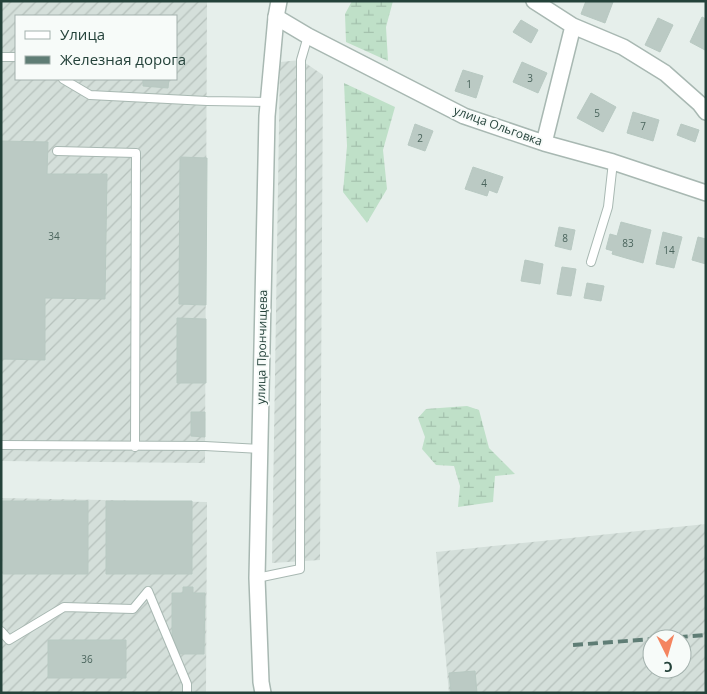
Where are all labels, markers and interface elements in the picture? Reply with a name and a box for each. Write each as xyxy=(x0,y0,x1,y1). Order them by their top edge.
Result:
legend xyxy=(15,15,178,80)
text: Улица xyxy=(60,24,105,44)
text: Железная дорога xyxy=(60,49,186,69)
house number: 3 xyxy=(527,71,533,85)
house number: 1 xyxy=(466,77,472,91)
street label: улица Ольговка xyxy=(451,102,545,149)
house number: 5 xyxy=(594,106,600,120)
house number: 7 xyxy=(640,119,646,133)
house number: 2 xyxy=(417,131,423,145)
house number: 4 xyxy=(481,176,487,190)
house number: 34 xyxy=(48,229,60,243)
house number: 8 xyxy=(562,231,568,245)
house number: 83 xyxy=(622,236,634,250)
house number: 14 xyxy=(663,243,675,257)
street label: улица Прончищева xyxy=(252,290,271,404)
north arrow xyxy=(642,629,692,679)
house number: 36 xyxy=(81,652,93,666)
text: С xyxy=(663,658,673,677)

